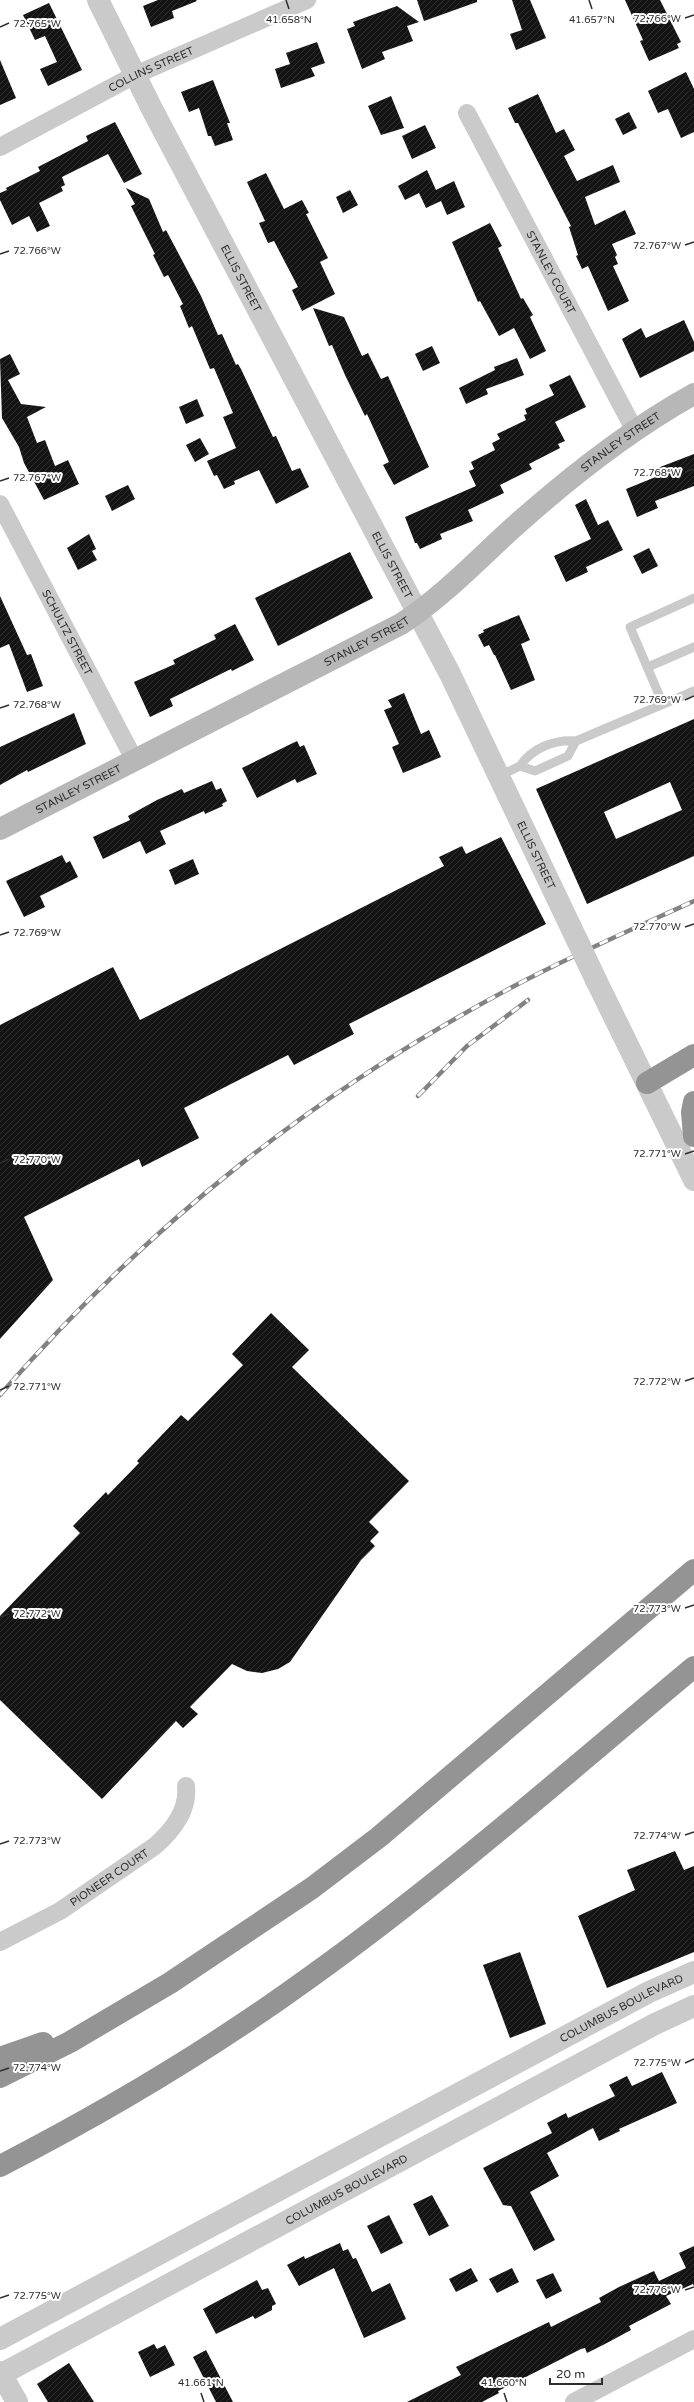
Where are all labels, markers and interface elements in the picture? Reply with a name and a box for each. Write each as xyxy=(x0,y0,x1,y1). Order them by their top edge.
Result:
text: 72.766°W xyxy=(633,13,681,25)
text: 41.658°N xyxy=(266,14,312,26)
text: 41.657°N xyxy=(569,14,615,26)
text: 72.765°W xyxy=(13,18,61,30)
street label: COLLINS STREET xyxy=(106,44,196,95)
street label: STANLEY COURT xyxy=(523,229,578,316)
text: 72.767°W xyxy=(633,240,681,252)
street label: ELLIS STREET xyxy=(218,243,264,315)
text: 72.766°W xyxy=(13,245,61,257)
street label: STANLEY STREET xyxy=(578,409,663,475)
text: 72.768°W xyxy=(633,467,681,479)
text: 72.767°W xyxy=(13,472,61,484)
street label: ELLIS STREET xyxy=(369,529,415,601)
street label: SCHULTZ STREET xyxy=(39,588,95,678)
street label: STANLEY STREET xyxy=(322,614,413,669)
text: 72.769°W xyxy=(633,694,681,706)
text: 72.768°W xyxy=(13,699,61,711)
street label: STANLEY STREET xyxy=(34,762,124,817)
street label: ELLIS STREET xyxy=(514,819,558,892)
text: 72.770°W xyxy=(633,921,681,933)
text: 72.769°W xyxy=(13,927,61,939)
text: 72.771°W xyxy=(633,1148,681,1160)
text: 72.770°W xyxy=(13,1154,61,1166)
text: 72.772°W xyxy=(633,1376,681,1388)
text: 72.771°W xyxy=(13,1381,61,1393)
text: 72.773°W xyxy=(633,1603,681,1615)
text: 72.772°W xyxy=(13,1608,61,1620)
text: 72.774°W xyxy=(633,1830,681,1842)
text: 72.773°W xyxy=(13,1835,61,1847)
street label: PIONEER COURT xyxy=(68,1846,151,1909)
street label: COLUMBUS BOULEVARD xyxy=(558,1972,685,2046)
text: 72.775°W xyxy=(633,2057,681,2069)
text: 72.774°W xyxy=(13,2062,61,2074)
street label: COLUMBUS BOULEVARD xyxy=(283,2152,410,2228)
text: 72.776°W xyxy=(633,2284,681,2296)
text: 72.775°W xyxy=(13,2290,61,2302)
scale bar xyxy=(550,2360,602,2386)
text: 20 m xyxy=(556,2367,585,2381)
text: 41.661°N xyxy=(178,2377,224,2389)
text: 41.660°N xyxy=(481,2377,527,2389)

